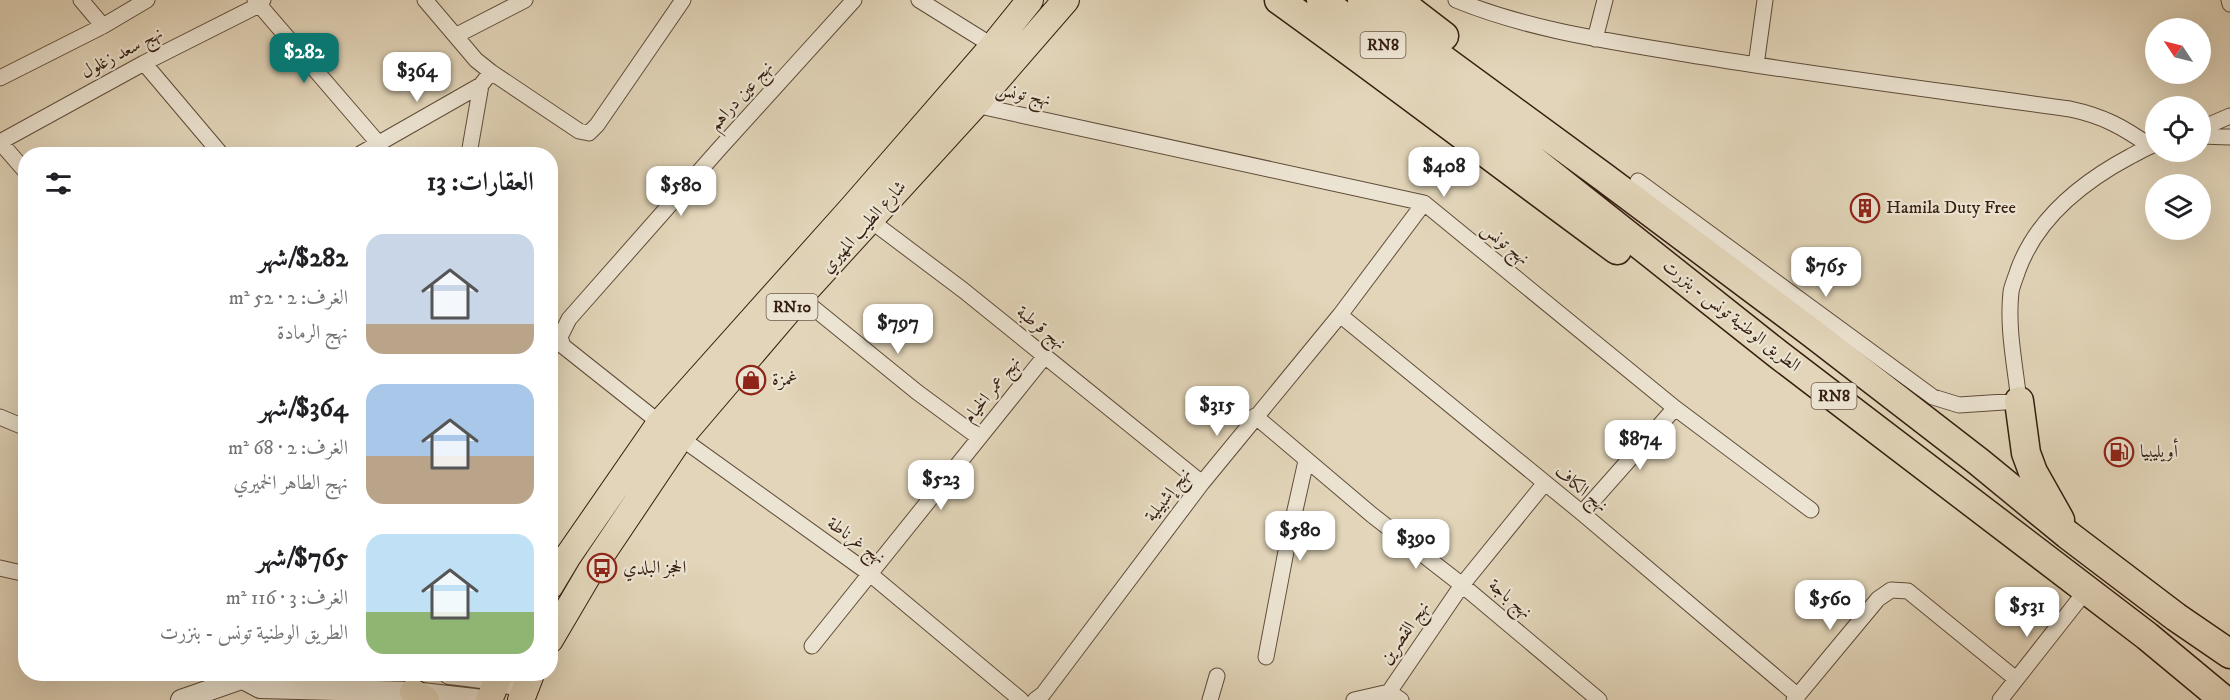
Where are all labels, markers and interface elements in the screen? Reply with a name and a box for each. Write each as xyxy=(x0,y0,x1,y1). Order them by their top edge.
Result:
north arrow xyxy=(2145,18,2211,84)
map controls xyxy=(2145,18,2211,240)
street label: نهج سعد زغلول xyxy=(77,22,169,87)
road number: RN8 xyxy=(1360,32,1406,58)
pin: $282 xyxy=(268,33,340,84)
text: $282 xyxy=(284,40,324,65)
pin: $364 xyxy=(381,52,453,103)
street label: نهج عين دراهم xyxy=(704,57,782,139)
text: $364 xyxy=(397,59,437,84)
street label: نهج تونس xyxy=(993,78,1053,115)
button: locate xyxy=(2145,96,2211,162)
pin: $408 xyxy=(1408,147,1480,198)
text: $408 xyxy=(1422,154,1466,179)
text: العقارات: 13 xyxy=(427,166,534,199)
pin: $580 xyxy=(645,166,717,217)
icon: filters xyxy=(42,167,75,200)
text: $580 xyxy=(660,173,702,198)
button: layers xyxy=(2145,174,2211,240)
street label: شارع الطيب المهيري xyxy=(817,176,914,280)
building icon: Hamila Duty Free xyxy=(1849,192,1881,224)
place label: Hamila Duty Free xyxy=(1886,197,2016,219)
street label: نهج تونس xyxy=(1474,218,1534,273)
text: $282/شهر xyxy=(258,242,348,275)
pin: $765 xyxy=(1790,247,1862,298)
text: $765 xyxy=(1805,254,1847,279)
street label: الطريق الوطنية تونس - بنزرت xyxy=(1657,255,1805,377)
icon: home xyxy=(414,258,486,330)
text: الغرف: 2 · 52 m² xyxy=(229,286,348,311)
road number: RN10 xyxy=(766,294,818,320)
street label: نهج قرطبة xyxy=(1009,301,1070,358)
pin: $797 xyxy=(862,304,934,355)
text: $797 xyxy=(877,311,919,336)
text: نهج الرمادة xyxy=(277,321,348,346)
street label: نهج عمر الخيام xyxy=(958,352,1029,430)
shop icon: غمزة xyxy=(735,364,767,396)
place label: غمزة xyxy=(772,369,798,391)
road number: RN8 xyxy=(1812,383,1856,409)
pin: $315 xyxy=(1181,386,1253,437)
text: $364/شهر xyxy=(259,392,348,425)
text: $315 xyxy=(1199,393,1235,418)
icon: home xyxy=(414,408,486,480)
pin: $874 xyxy=(1604,420,1676,471)
text: $874 xyxy=(1619,427,1661,452)
text: الغرف: 2 · 68 m² xyxy=(228,436,348,461)
fuel station icon: أويليبيا xyxy=(2103,436,2135,468)
place label: أويليبيا xyxy=(2140,438,2179,463)
pin: $523 xyxy=(905,460,977,511)
street label: نهج الكاف xyxy=(1547,461,1612,520)
street label: نهج إشبيلية xyxy=(1140,464,1199,529)
text: $523 xyxy=(922,467,960,492)
text: نهج الطاهر الخميري xyxy=(233,471,348,496)
pin: $580 xyxy=(1264,511,1336,562)
street label: نهج غرناطة xyxy=(820,513,889,573)
text: $580 xyxy=(1279,518,1321,543)
pin: $390 xyxy=(1380,519,1452,570)
text: $390 xyxy=(1396,526,1436,551)
text: $765/شهر xyxy=(257,542,348,575)
bus stop icon: الحجز البلدي xyxy=(586,552,618,584)
place label: الحجز البلدي xyxy=(623,557,686,582)
icon: home xyxy=(414,558,486,630)
street label: نهج باجة xyxy=(1481,574,1536,627)
pin: $560 xyxy=(1794,580,1866,631)
text: الغرف: 3 · 116 m² xyxy=(226,586,348,611)
text: $560 xyxy=(1809,587,1851,612)
pin: $531 xyxy=(1991,587,2063,638)
text: $531 xyxy=(2009,594,2045,619)
street label: نهج القصرين xyxy=(1375,597,1438,671)
text: الطريق الوطنية تونس - بنزرت xyxy=(160,621,348,646)

